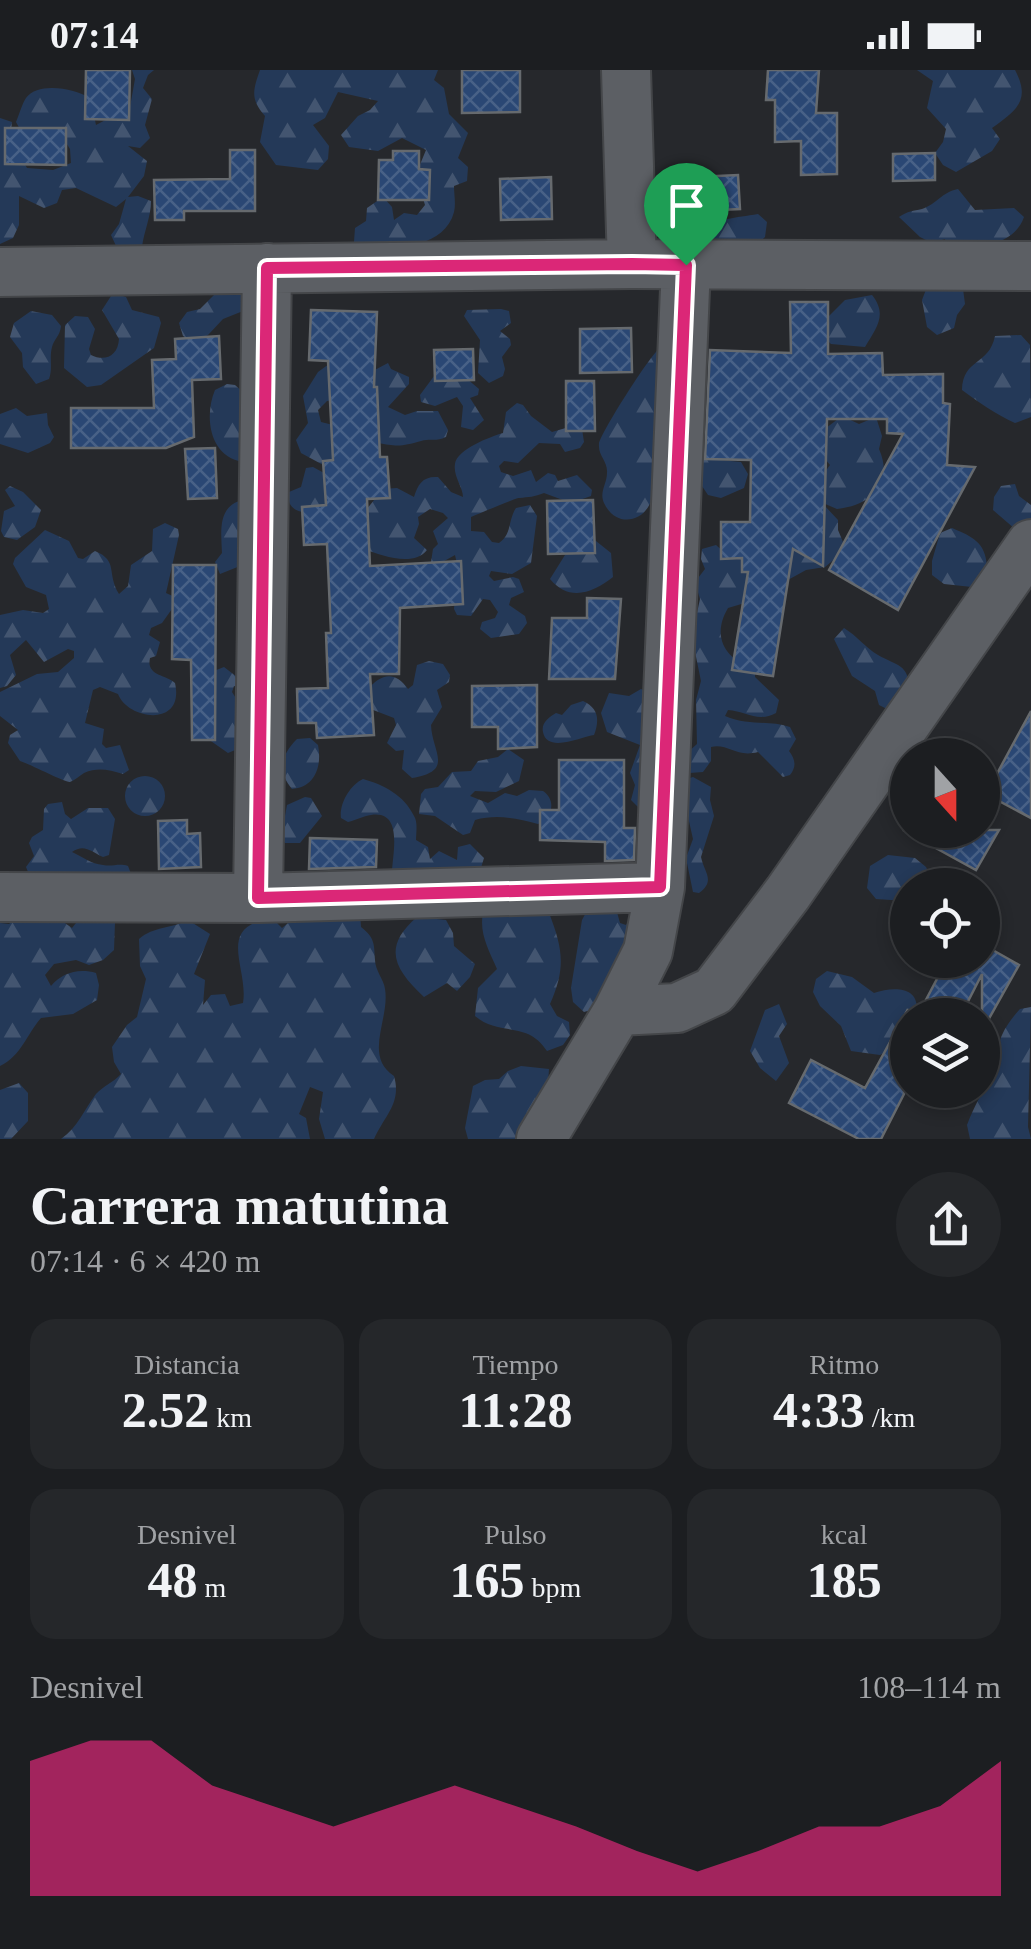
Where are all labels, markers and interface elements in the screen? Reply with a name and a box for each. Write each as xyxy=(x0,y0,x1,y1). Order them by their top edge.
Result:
text: 07:14 xyxy=(50,14,139,56)
pin xyxy=(644,163,729,266)
icon: arrive xyxy=(659,178,714,233)
north arrow xyxy=(890,738,1000,848)
map controls xyxy=(890,738,1000,1108)
button: locate xyxy=(890,868,1000,978)
button: layers xyxy=(890,998,1000,1108)
button: share xyxy=(896,1172,1001,1277)
text: Carrera matutina xyxy=(30,1175,449,1236)
text: 07:14 · 6 × 420 m xyxy=(30,1243,260,1279)
text: Distancia xyxy=(134,1349,240,1380)
text: Tiempo xyxy=(472,1349,559,1380)
text: Ritmo xyxy=(809,1349,879,1380)
text: 2.52 xyxy=(122,1382,209,1438)
text: 11:28 xyxy=(459,1382,572,1438)
text: 4:33 xyxy=(773,1382,865,1438)
text: km xyxy=(209,1402,252,1433)
text: /km xyxy=(865,1402,915,1433)
text: Desnivel xyxy=(137,1519,237,1550)
text: Pulso xyxy=(484,1519,547,1550)
text: kcal xyxy=(821,1519,867,1550)
text: 48 xyxy=(147,1552,197,1608)
text: 165 xyxy=(450,1552,525,1608)
text: 185 xyxy=(807,1552,882,1608)
text: m xyxy=(197,1572,226,1603)
text: bpm xyxy=(525,1572,581,1603)
text: Desnivel xyxy=(30,1669,144,1705)
text: 108–114 m xyxy=(857,1669,1001,1705)

